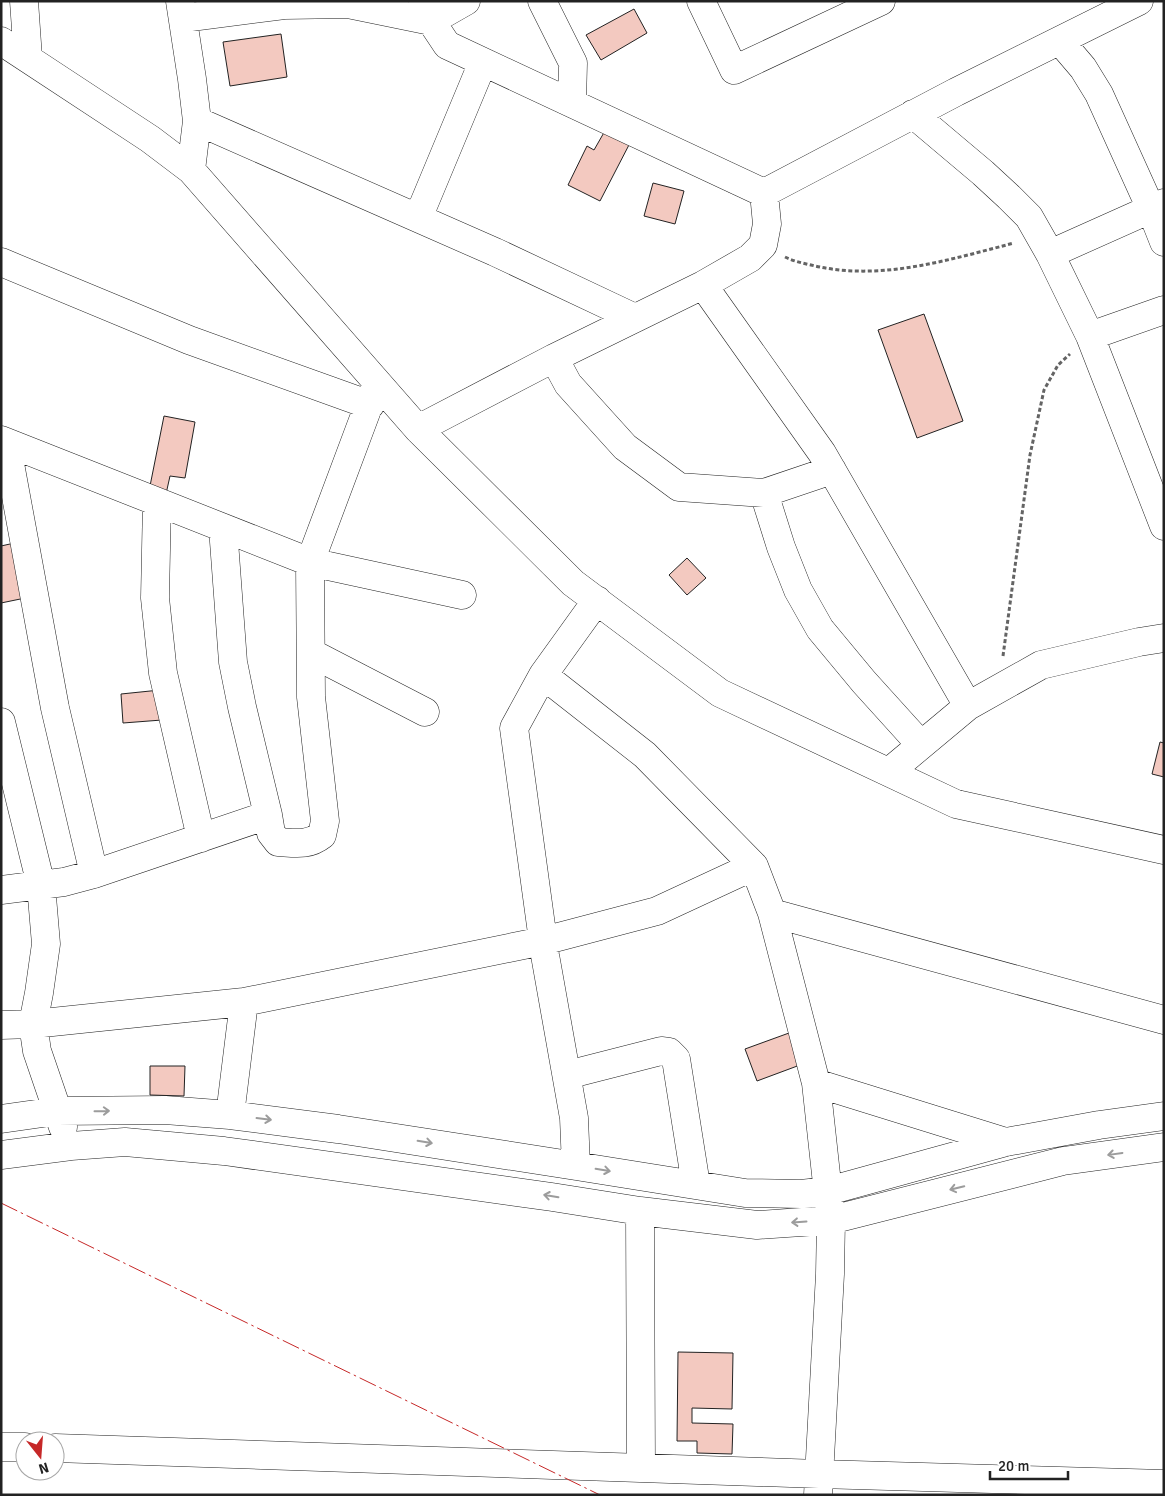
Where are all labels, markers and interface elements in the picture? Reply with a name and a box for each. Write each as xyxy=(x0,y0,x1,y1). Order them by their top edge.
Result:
one-way arrow xyxy=(94,1106,110,1116)
one-way arrow xyxy=(256,1115,272,1125)
one-way arrow xyxy=(416,1138,432,1148)
one-way arrow xyxy=(1108,1149,1124,1159)
one-way arrow xyxy=(594,1165,610,1175)
one-way arrow xyxy=(949,1184,965,1193)
one-way arrow xyxy=(543,1191,559,1201)
one-way arrow xyxy=(791,1218,807,1227)
north arrow xyxy=(15,1431,65,1481)
scale bar xyxy=(990,1448,1068,1480)
text: 20 m xyxy=(998,1457,1029,1475)
text: N xyxy=(37,1458,51,1478)

